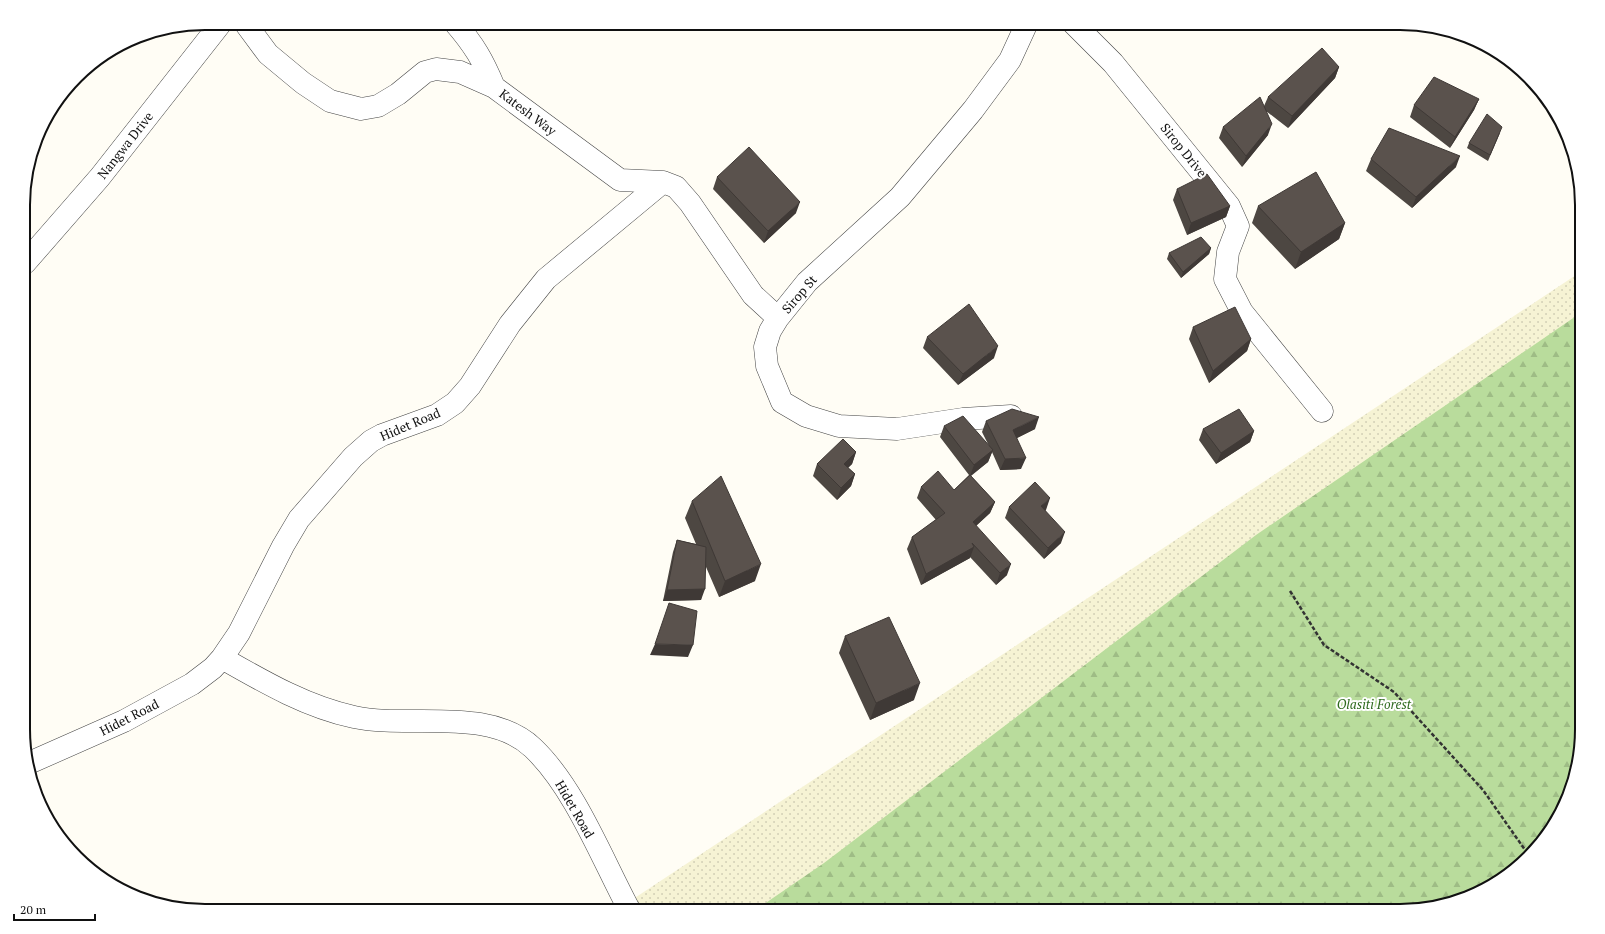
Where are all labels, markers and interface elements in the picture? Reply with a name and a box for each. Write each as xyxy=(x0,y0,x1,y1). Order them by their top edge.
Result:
street label: Katesh Way xyxy=(496,85,561,140)
street label: Nangwa Drive xyxy=(93,108,157,182)
street label: Sirop Drive xyxy=(1157,119,1211,181)
street label: Sirop St xyxy=(777,271,821,317)
street label: Hidet Road xyxy=(377,403,443,445)
street label: Hidet Road xyxy=(96,694,162,740)
park label: Olasiti Forest xyxy=(1337,695,1412,713)
street label: Hidet Road xyxy=(551,777,599,841)
scale bar xyxy=(14,896,95,922)
text: 20 m xyxy=(20,902,47,917)

